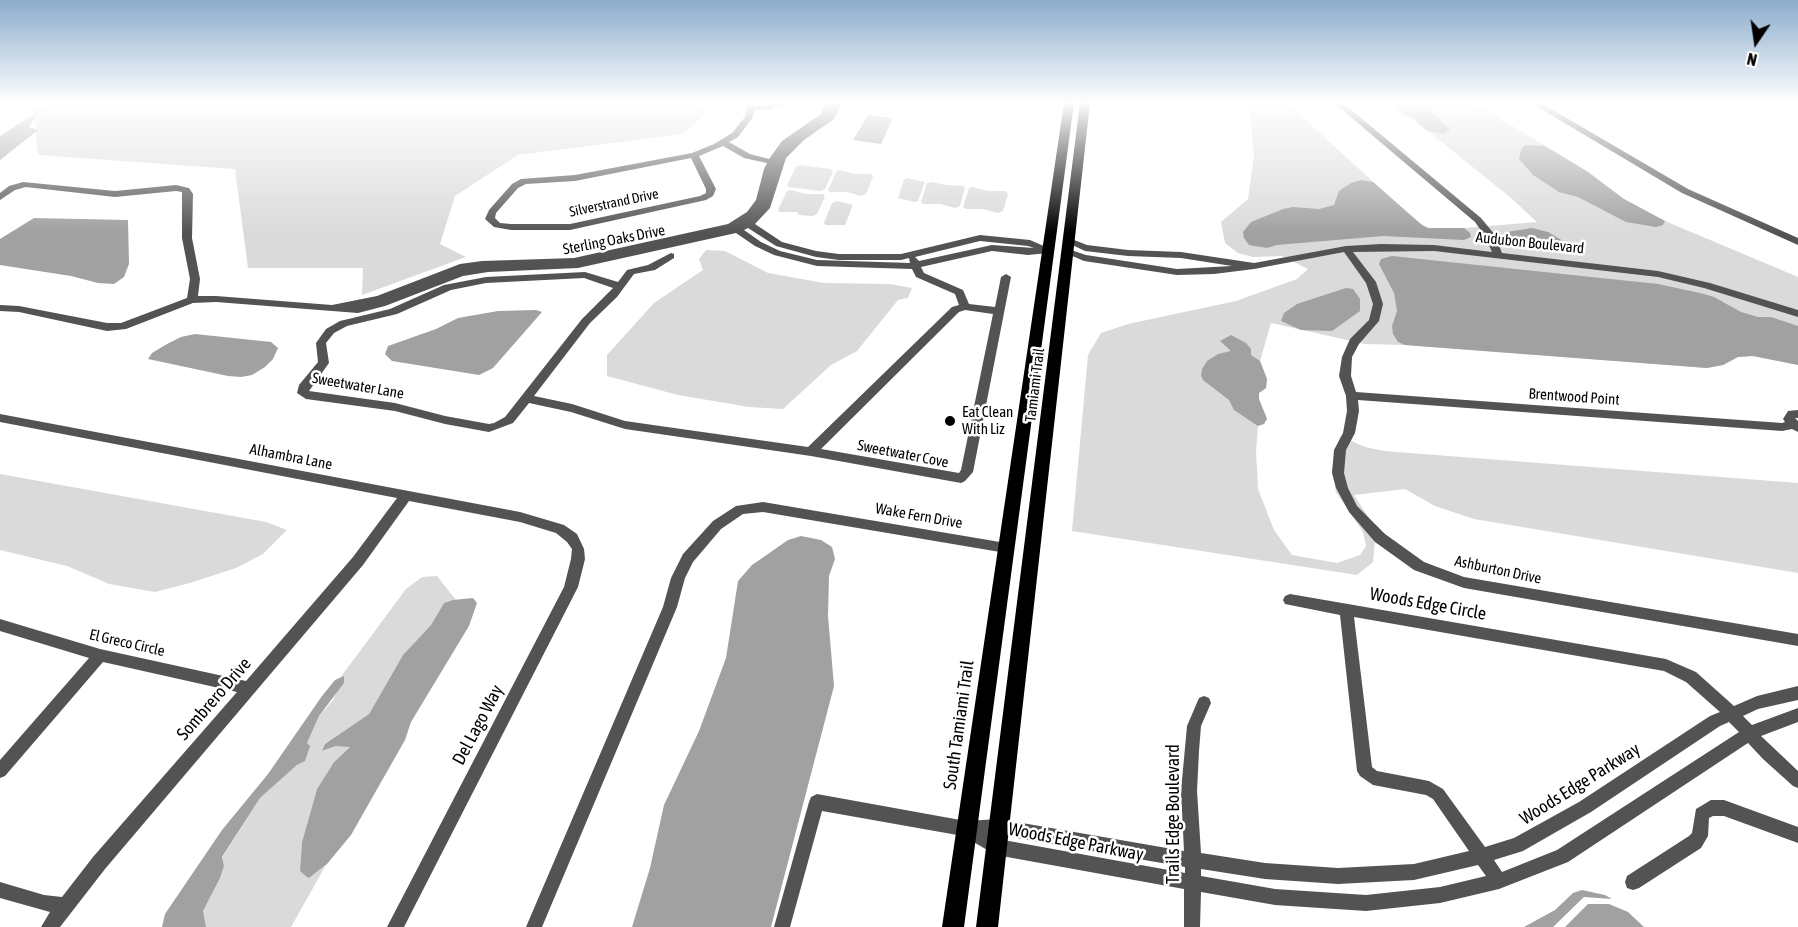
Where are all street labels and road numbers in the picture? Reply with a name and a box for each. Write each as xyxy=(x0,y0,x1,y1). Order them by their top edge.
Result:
street label: Silverstrand Drive xyxy=(568,185,660,221)
street label: Sterling Oaks Drive xyxy=(561,221,667,259)
street label: Audubon Boulevard xyxy=(1475,228,1585,258)
street label: Tamiami Trail xyxy=(1022,347,1048,423)
street label: Sweetwater Lane xyxy=(311,369,405,403)
street label: Brentwood Point xyxy=(1528,385,1620,409)
street label: Sweetwater Cove xyxy=(856,436,950,472)
street label: Alhambra Lane xyxy=(248,440,334,474)
street label: Wake Fern Drive xyxy=(874,499,964,533)
street label: Ashburton Drive xyxy=(1453,552,1543,588)
street label: Woods Edge Circle xyxy=(1368,583,1488,625)
street label: El Greco Circle xyxy=(87,626,167,660)
street label: Sombrero Drive xyxy=(172,653,256,745)
street label: South Tamiami Trail xyxy=(939,659,979,791)
street label: Del Lago Way xyxy=(448,681,508,769)
street label: Woods Edge Parkway xyxy=(1516,738,1644,830)
street label: Trails Edge Boulevard xyxy=(1162,744,1184,884)
street label: Woods Edge Parkway xyxy=(1006,818,1146,866)

